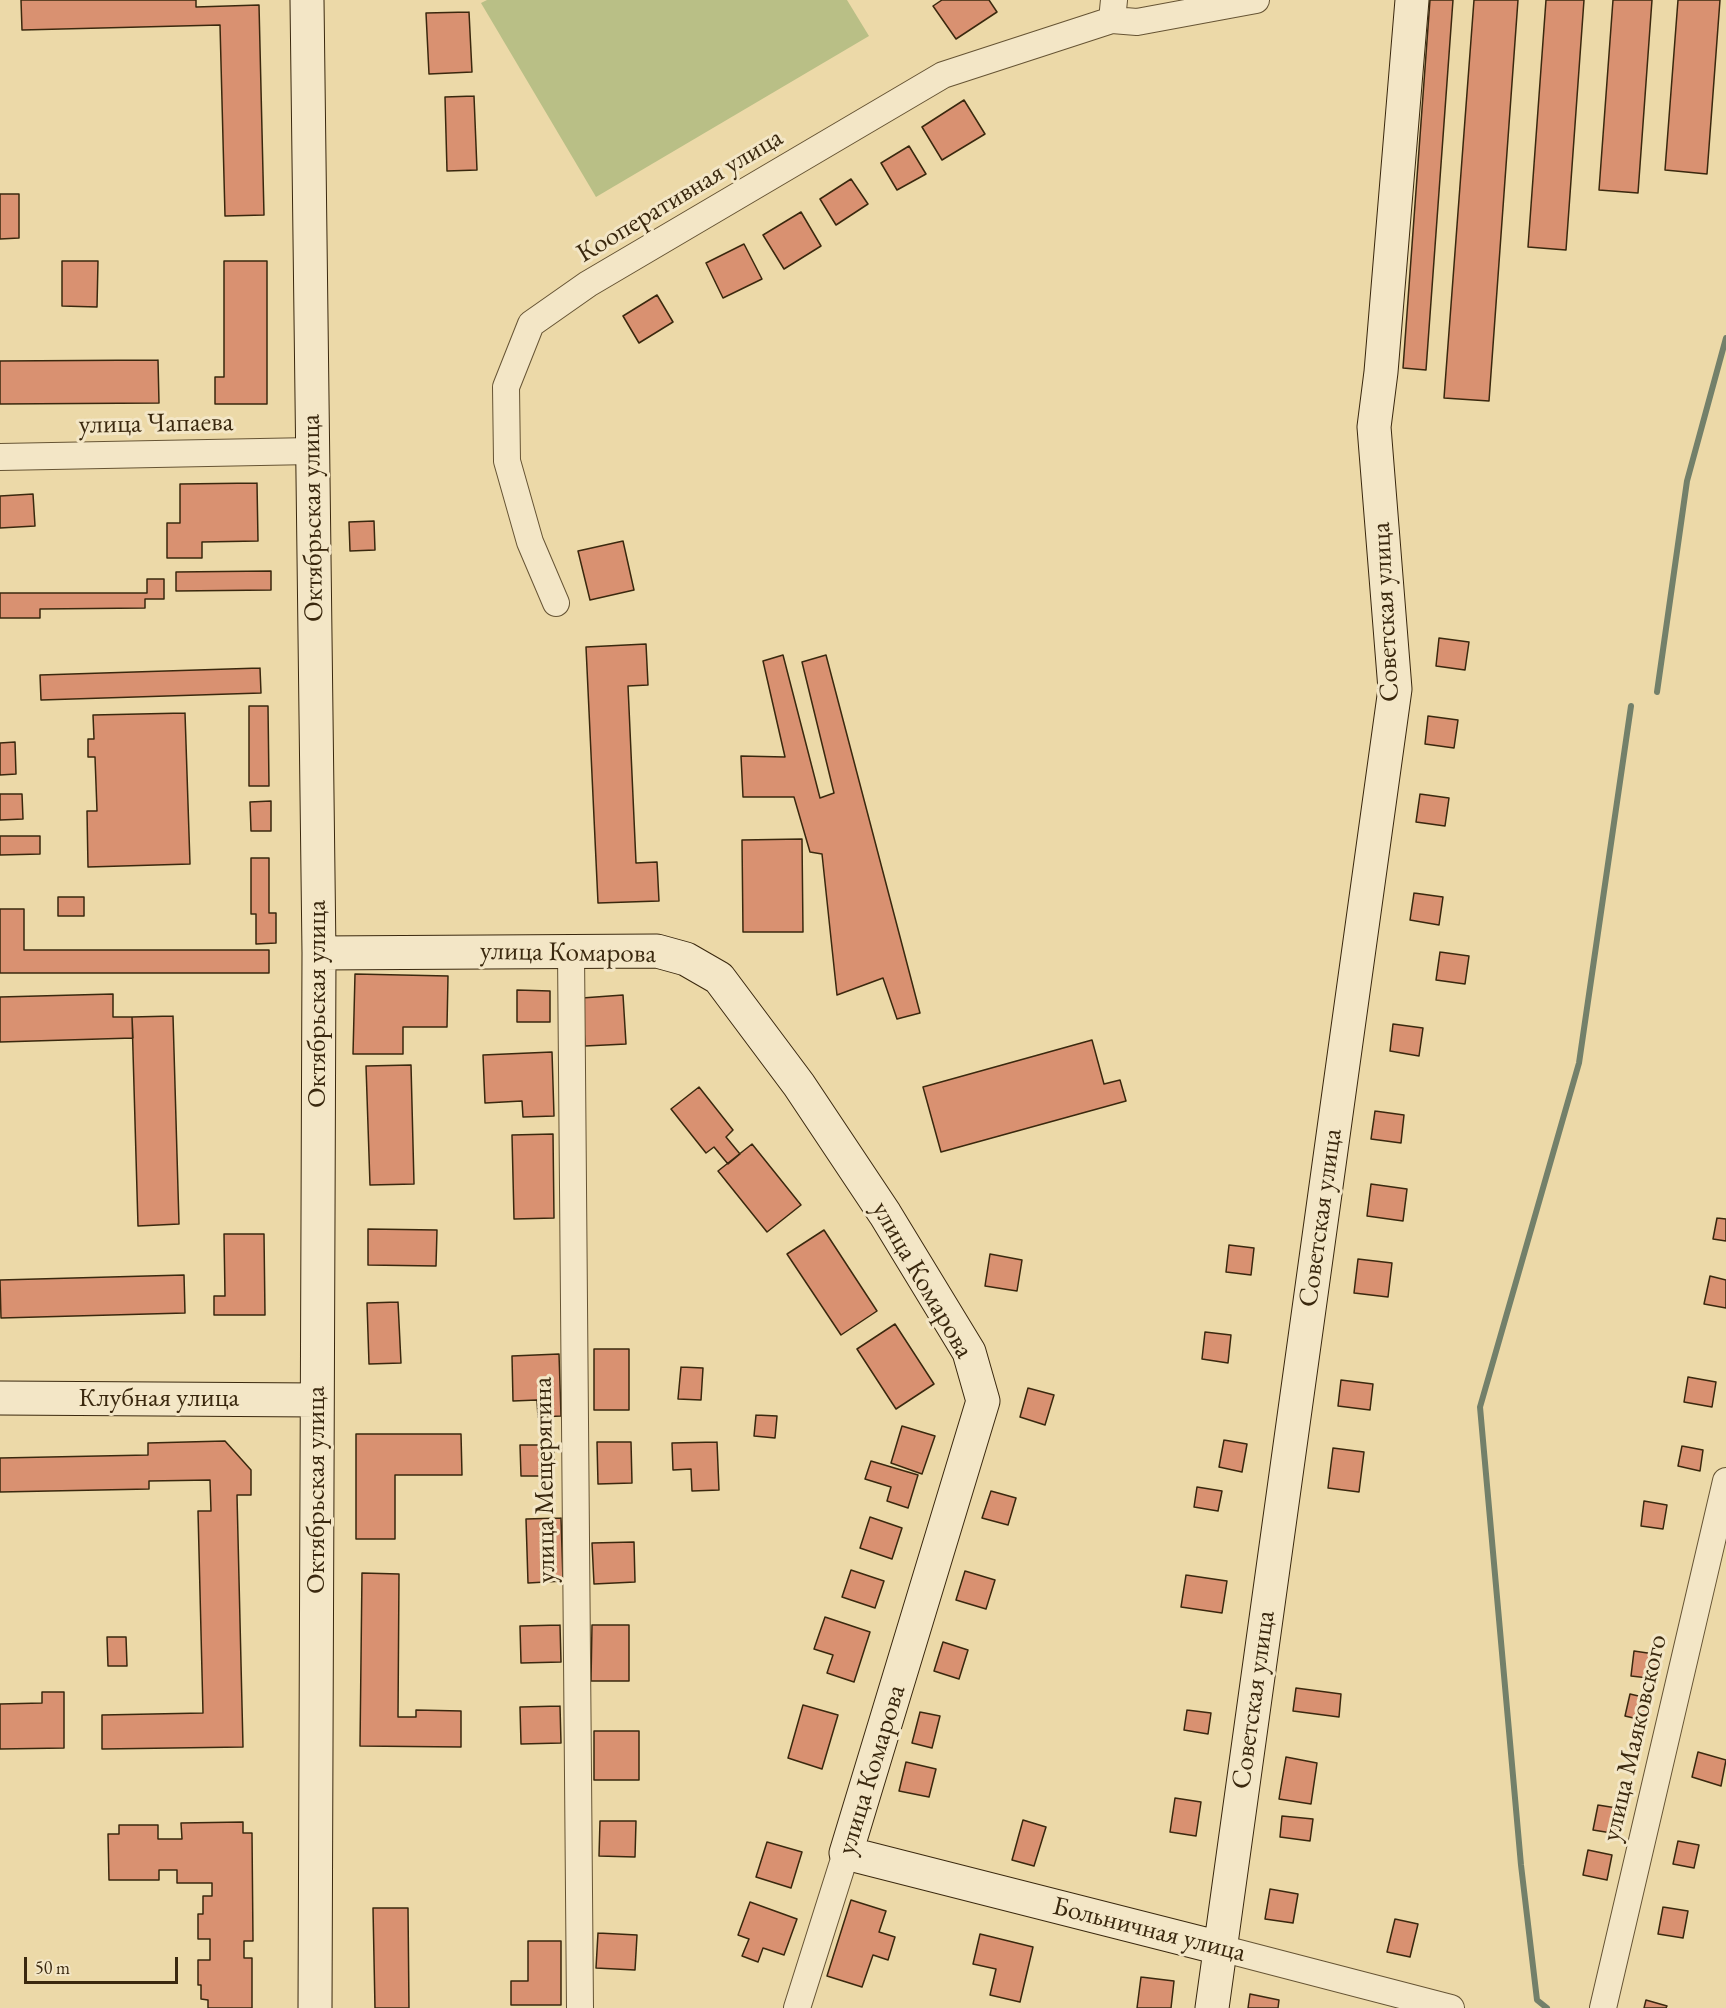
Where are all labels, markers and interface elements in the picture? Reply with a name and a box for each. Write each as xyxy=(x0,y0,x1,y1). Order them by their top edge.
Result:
street label: Кооперативная улица xyxy=(571,122,789,270)
street label: улица Чапаева xyxy=(78,406,234,442)
street label: Октябрьская улица xyxy=(295,414,331,622)
street label: Советская улица xyxy=(1365,521,1407,703)
street label: Октябрьская улица xyxy=(302,900,334,1108)
street label: улица Комарова xyxy=(480,935,656,971)
street label: Советская улица xyxy=(1292,1127,1350,1309)
street label: улица Комарова xyxy=(864,1196,980,1364)
street label: улица Мещерягина xyxy=(527,1377,563,1583)
street label: Клубная улица xyxy=(79,1383,239,1415)
street label: Октябрьская улица xyxy=(301,1386,333,1594)
street label: Советская улица xyxy=(1225,1609,1283,1791)
street label: улица Маяковского xyxy=(1595,1631,1675,1845)
street label: улица Комарова xyxy=(831,1681,913,1859)
street label: Больничная улица xyxy=(1049,1890,1249,1970)
scale bar xyxy=(27,1945,182,1983)
text: 50 m xyxy=(35,1956,70,1979)

